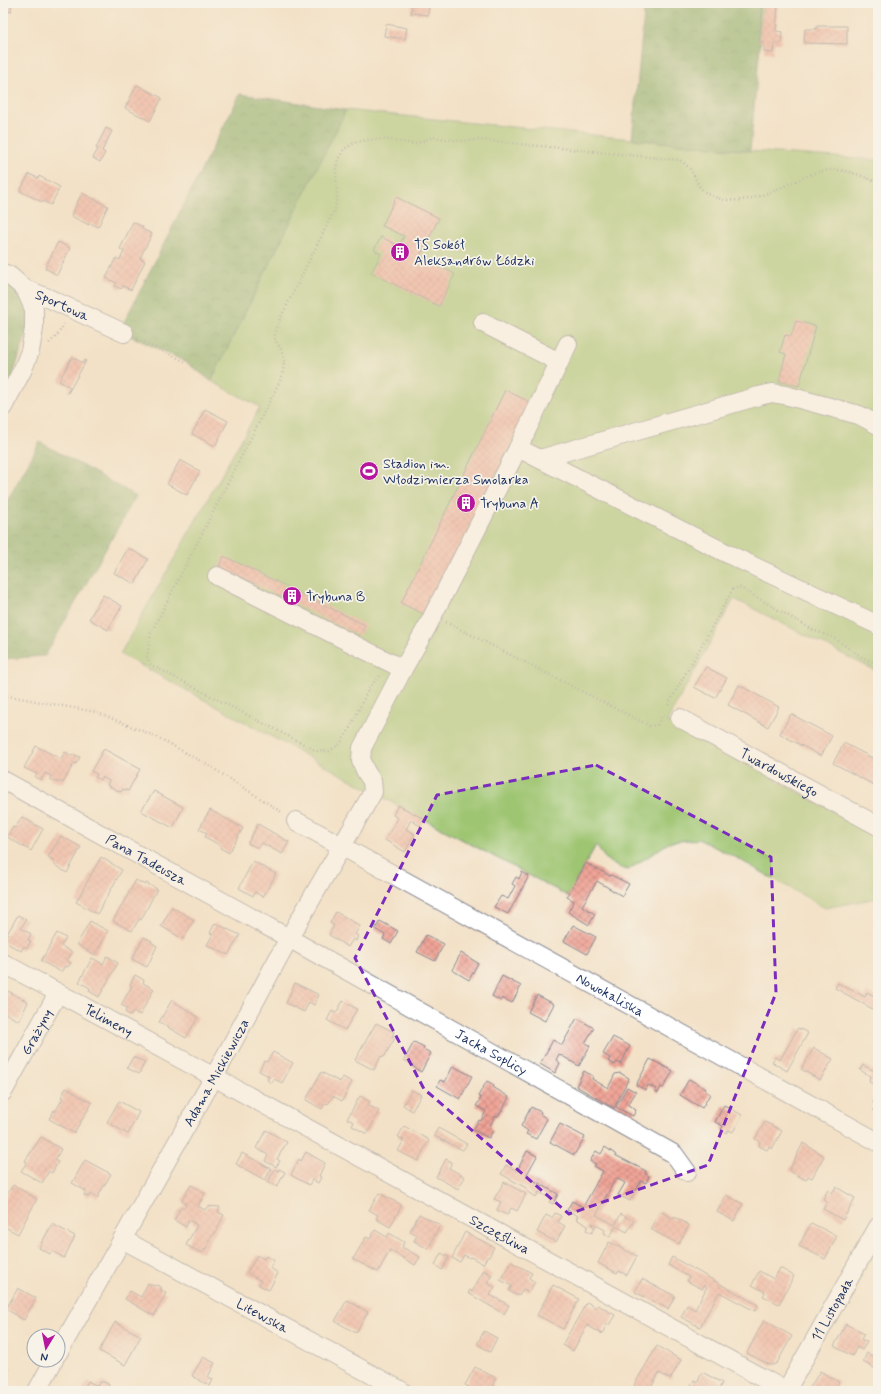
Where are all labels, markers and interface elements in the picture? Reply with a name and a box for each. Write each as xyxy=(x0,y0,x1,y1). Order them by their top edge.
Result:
place label: TS Sokół Aleksandrów Łódzki xyxy=(414,236,534,270)
building icon: TS Sokół Aleksandrów Łódzki xyxy=(389,241,411,263)
street label: Sportowa xyxy=(32,286,92,326)
place label: Stadion im. Włodzimierza Smolarka xyxy=(383,455,529,489)
sports icon: Stadion im. Włodzimierza Smolarka xyxy=(358,460,380,482)
building icon: Trybuna A xyxy=(455,492,477,514)
place label: Trybuna A xyxy=(480,495,539,513)
building icon: Trybuna B xyxy=(281,585,303,607)
place label: Trybuna B xyxy=(306,588,365,606)
street label: Twardowskiego xyxy=(736,744,821,802)
street label: Pana Tadeusza xyxy=(102,831,190,890)
street label: Nowokaliska xyxy=(573,969,647,1021)
street label: Telimeny xyxy=(81,1000,136,1041)
street label: Grażyny xyxy=(17,1006,57,1058)
street label: Adama Mickiewicza xyxy=(180,1016,254,1130)
street label: Jacka Soplicy xyxy=(452,1025,530,1080)
street label: Szczęśliwa xyxy=(466,1211,533,1259)
street label: 11 Listopada xyxy=(808,1274,858,1345)
street label: Litewska xyxy=(233,1295,292,1338)
north arrow xyxy=(26,1328,66,1368)
text: N xyxy=(40,1349,49,1364)

